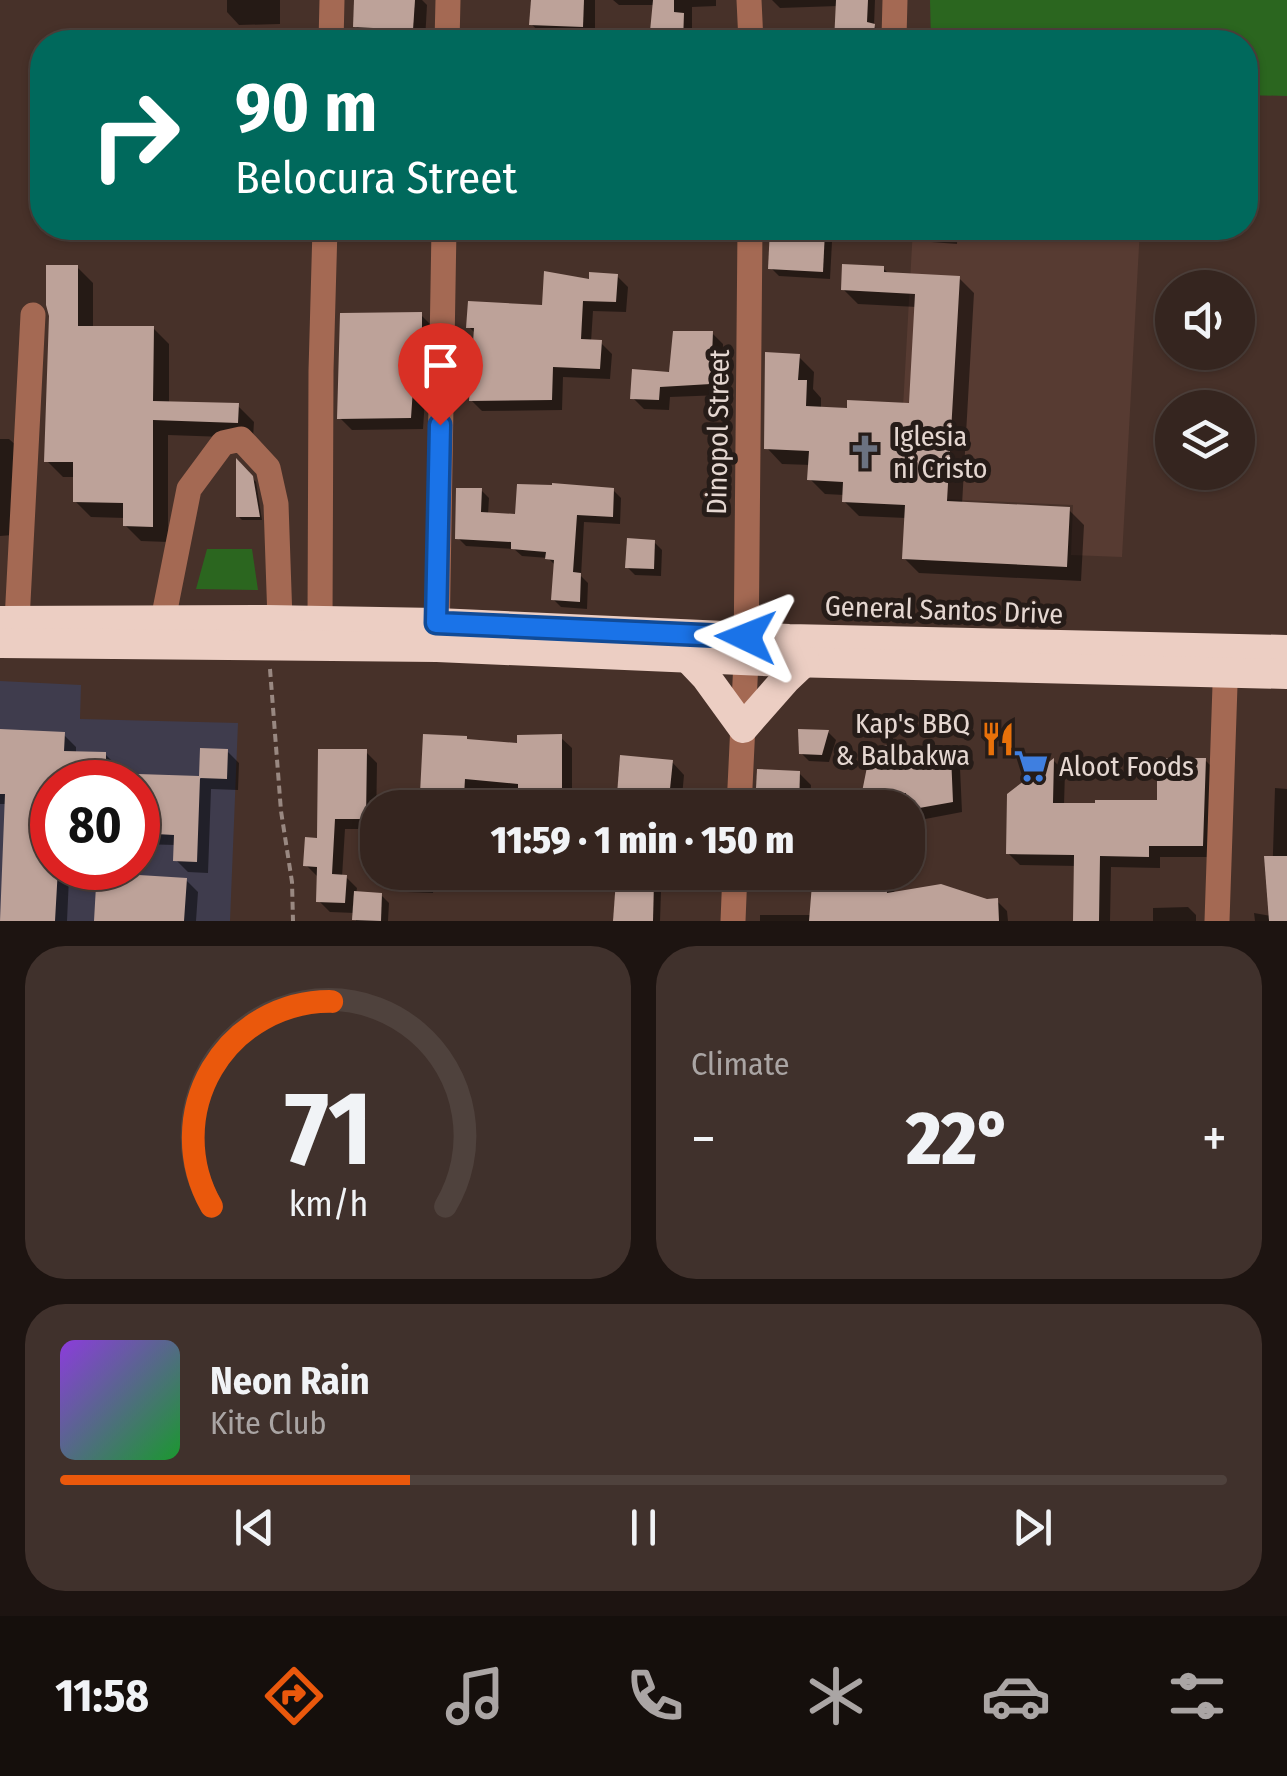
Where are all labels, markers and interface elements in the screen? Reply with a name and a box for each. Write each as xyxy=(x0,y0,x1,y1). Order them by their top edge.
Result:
text: 90 m xyxy=(235,66,377,150)
icon: right xyxy=(70,70,200,200)
text: Belocura Street xyxy=(235,151,517,205)
map controls xyxy=(1155,270,1255,490)
button: sound xyxy=(1155,270,1255,370)
pin xyxy=(398,323,483,426)
icon: arrive xyxy=(413,338,468,393)
street label: Dinopol Street xyxy=(700,348,736,515)
button: layers xyxy=(1155,390,1255,490)
place label: Iglesia ni Cristo xyxy=(893,420,987,485)
church icon: Iglesia ni Cristo xyxy=(846,433,884,471)
position arrow xyxy=(694,585,798,689)
street label: General Santos Drive xyxy=(824,589,1064,631)
place label: Kap's BBQ & Balbakwa xyxy=(836,707,970,772)
restaurant icon: Kap's BBQ & Balbakwa xyxy=(979,720,1017,758)
supermarket icon: Aloot Foods xyxy=(1012,747,1050,785)
place label: Aloot Foods xyxy=(1059,750,1194,783)
speed limit sign: 80 xyxy=(30,760,160,890)
text: 11:59 · 1 min · 150 m xyxy=(491,817,794,863)
text: Climate xyxy=(691,1045,790,1083)
text: 71 xyxy=(284,1067,372,1192)
text: 22° xyxy=(906,1094,1012,1184)
text: − xyxy=(691,1106,716,1172)
text: + xyxy=(1202,1106,1227,1172)
text: km/h xyxy=(288,1183,368,1225)
text: Neon Rain xyxy=(210,1358,370,1404)
text: Kite Club xyxy=(210,1404,326,1442)
icon: previous xyxy=(227,1500,282,1555)
icon: pause xyxy=(616,1500,671,1555)
icon: next xyxy=(1005,1500,1060,1555)
icon: directions xyxy=(259,1661,329,1731)
icon: music xyxy=(440,1661,510,1731)
icon: phone xyxy=(620,1661,690,1731)
icon: climate xyxy=(801,1661,871,1731)
icon: car xyxy=(981,1661,1051,1731)
icon: filters xyxy=(1162,1661,1232,1731)
text: 11:58 xyxy=(55,1669,149,1723)

